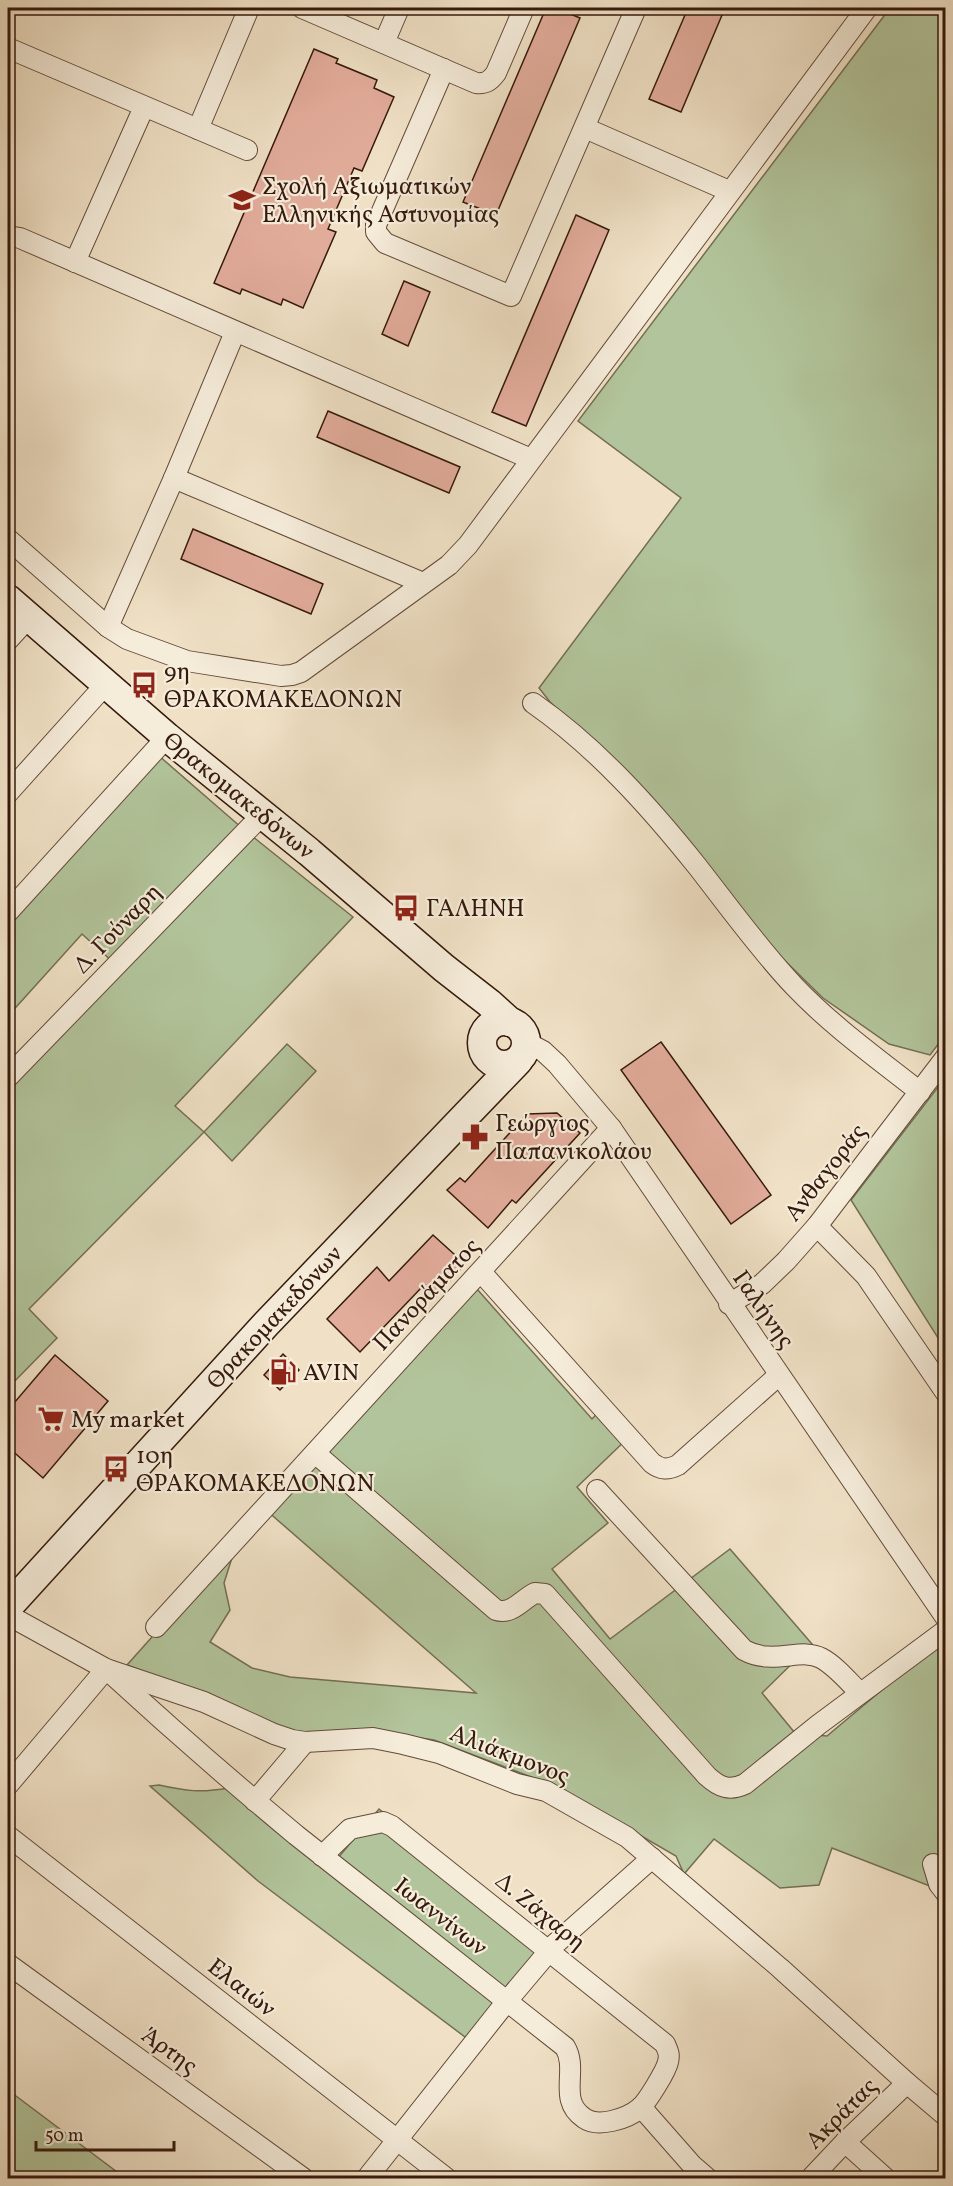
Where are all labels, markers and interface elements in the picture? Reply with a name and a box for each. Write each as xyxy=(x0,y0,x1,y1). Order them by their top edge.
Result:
place label: Σχολή Αξιωματικών Ελληνικής Αστυνομίας xyxy=(262,171,499,233)
school or university icon: Σχολή Αξιωματικών Ελληνικής Αστυνομίας xyxy=(227,185,257,215)
place label: 9η ΘΡΑΚΟΜΑΚΕΔΟΝΩΝ xyxy=(164,656,402,718)
bus stop icon: 9η ΘΡΑΚΟΜΑΚΕΔΟΝΩΝ xyxy=(129,670,159,700)
street label: Θρακομακεδόνων xyxy=(155,725,321,869)
street label: Δ. Γούναρη xyxy=(67,877,170,982)
bus stop icon: ΓΑΛΗΝΗ xyxy=(391,893,421,923)
place label: ΓΑΛΗΝΗ xyxy=(426,893,525,927)
place label: Γεώργιος Παπανικολάου xyxy=(495,1108,652,1170)
street label: Ανθαγοράς xyxy=(777,1117,876,1229)
pharmacy icon: Γεώργιος Παπανικολάου xyxy=(460,1122,490,1152)
street label: Πανοράματος xyxy=(366,1231,489,1359)
street label: Θρακομακεδόνων xyxy=(200,1239,352,1398)
street label: Γαλήνης xyxy=(723,1264,802,1356)
fuel station icon: AVIN xyxy=(268,1357,298,1387)
place label: AVIN xyxy=(303,1357,359,1391)
supermarket icon: My market xyxy=(36,1404,66,1434)
place label: My market xyxy=(71,1404,185,1438)
place label: 10η ΘΡΑΚΟΜΑΚΕΔΟΝΩΝ xyxy=(136,1440,374,1502)
bus stop icon: 10η ΘΡΑΚΟΜΑΚΕΔΟΝΩΝ xyxy=(101,1454,131,1484)
street label: Αλιάκμονος xyxy=(444,1717,574,1794)
street label: Δ. Ζάχαρη xyxy=(487,1865,593,1960)
street label: Ιωαννίνων xyxy=(386,1870,494,1965)
street label: Ελαιών xyxy=(199,1951,282,2026)
street label: Άρτης xyxy=(134,2020,204,2084)
street label: Ακράτας xyxy=(799,2071,886,2158)
scale bar xyxy=(36,2114,174,2152)
text: 50 m xyxy=(45,2124,84,2149)

